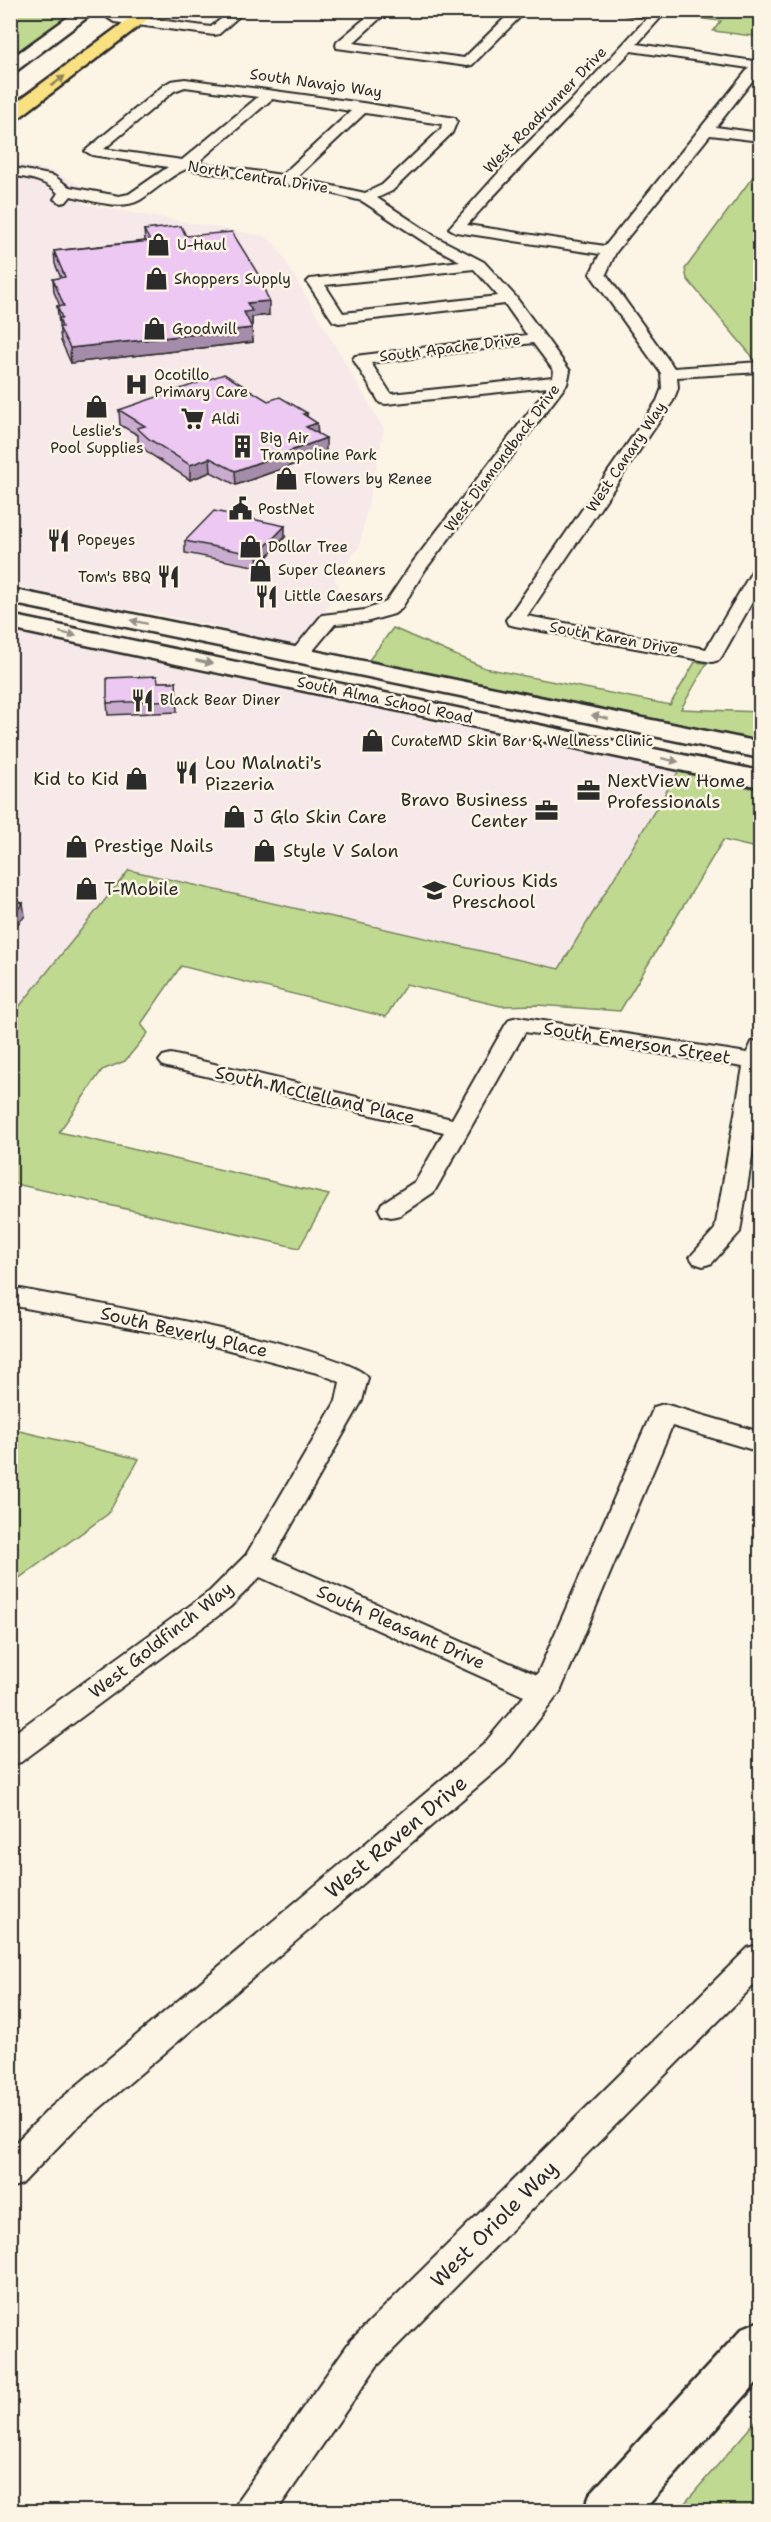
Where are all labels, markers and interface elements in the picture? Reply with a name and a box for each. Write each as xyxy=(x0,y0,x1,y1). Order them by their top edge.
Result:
street label: West Roadrunner Drive xyxy=(479,42,611,178)
street label: South Navajo Way xyxy=(249,64,383,102)
one-way arrow xyxy=(50,75,65,87)
street label: North Central Drive xyxy=(186,156,330,198)
shop icon: U-Haul xyxy=(146,232,172,258)
place label: U-Haul xyxy=(177,235,227,255)
shop icon: Shoppers Supply xyxy=(143,266,169,292)
place label: Shoppers Supply xyxy=(174,269,291,289)
shop icon: Goodwill xyxy=(141,316,167,342)
place label: Goodwill xyxy=(172,319,237,339)
street label: South Apache Drive xyxy=(378,329,522,367)
place label: Ocotillo Primary Care xyxy=(154,365,248,402)
hospital icon: Ocotillo Primary Care xyxy=(123,371,149,397)
street label: West Diamondback Drive xyxy=(440,380,564,536)
shop icon: Leslie's Pool Supplies xyxy=(84,394,110,420)
street label: West Canary Way xyxy=(582,398,670,516)
supermarket icon: Aldi xyxy=(180,406,206,432)
place label: Aldi xyxy=(211,409,240,429)
place label: Leslie's Pool Supplies xyxy=(50,421,144,458)
place label: Big Air Trampoline Park xyxy=(260,428,377,465)
building icon: Big Air Trampoline Park xyxy=(229,434,255,460)
shop icon: Flowers by Renee xyxy=(273,466,299,492)
place label: Flowers by Renee xyxy=(304,469,432,489)
public building icon: PostNet xyxy=(227,496,253,522)
place label: PostNet xyxy=(258,499,315,519)
restaurant icon: Popeyes xyxy=(46,527,72,553)
place label: Popeyes xyxy=(77,530,135,550)
shop icon: Dollar Tree xyxy=(237,534,263,560)
place label: Dollar Tree xyxy=(268,537,348,557)
shop icon: Super Cleaners xyxy=(247,557,273,583)
place label: Super Cleaners xyxy=(278,560,386,580)
restaurant icon: Tom's BBQ xyxy=(156,564,182,590)
place label: Tom's BBQ xyxy=(78,567,151,587)
restaurant icon: Little Caesars xyxy=(253,583,279,609)
place label: Little Caesars xyxy=(284,586,383,606)
one-way arrow xyxy=(129,617,148,626)
street label: South Karen Drive xyxy=(548,617,680,659)
one-way arrow xyxy=(58,630,77,639)
one-way arrow xyxy=(195,658,213,668)
street label: South Alma School Road xyxy=(295,672,475,729)
restaurant icon: Black Bear Diner xyxy=(129,687,155,713)
place label: Black Bear Diner xyxy=(160,690,281,710)
one-way arrow xyxy=(591,712,610,721)
shop icon: CurateMD Skin Bar & Wellness Clinic xyxy=(360,728,386,754)
place label: CurateMD Skin Bar & Wellness Clinic xyxy=(391,731,653,751)
place label: Lou Malnati's Pizzeria xyxy=(205,751,322,796)
one-way arrow xyxy=(661,756,680,765)
restaurant icon: Lou Malnati's Pizzeria xyxy=(174,760,200,786)
shop icon: Kid to Kid xyxy=(124,766,150,792)
place label: Kid to Kid xyxy=(33,767,119,791)
place label: NextView Home Professionals xyxy=(607,769,745,814)
office icon: NextView Home Professionals xyxy=(576,778,602,804)
place label: Bravo Business Center xyxy=(401,788,528,833)
office icon: Bravo Business Center xyxy=(533,797,559,823)
shop icon: J Glo Skin Care xyxy=(222,804,248,830)
place label: J Glo Skin Care xyxy=(253,805,387,829)
shop icon: Prestige Nails xyxy=(63,833,89,859)
place label: Prestige Nails xyxy=(94,834,214,858)
shop icon: Style V Salon xyxy=(252,838,278,864)
place label: Style V Salon xyxy=(283,839,399,863)
place label: Curious Kids Preschool xyxy=(452,869,558,914)
shop icon: T-Mobile xyxy=(73,876,99,902)
place label: T-Mobile xyxy=(104,877,179,901)
school or university icon: Curious Kids Preschool xyxy=(421,878,447,904)
street label: South Emerson Street xyxy=(542,1016,733,1070)
street label: South McClelland Place xyxy=(213,1060,417,1130)
street label: South Beverly Place xyxy=(98,1301,270,1363)
street label: West Goldfinch Way xyxy=(84,1576,238,1704)
street label: South Pleasant Drive xyxy=(313,1579,489,1675)
street label: West Raven Drive xyxy=(319,1769,473,1905)
street label: West Oriole Way xyxy=(424,2154,564,2294)

